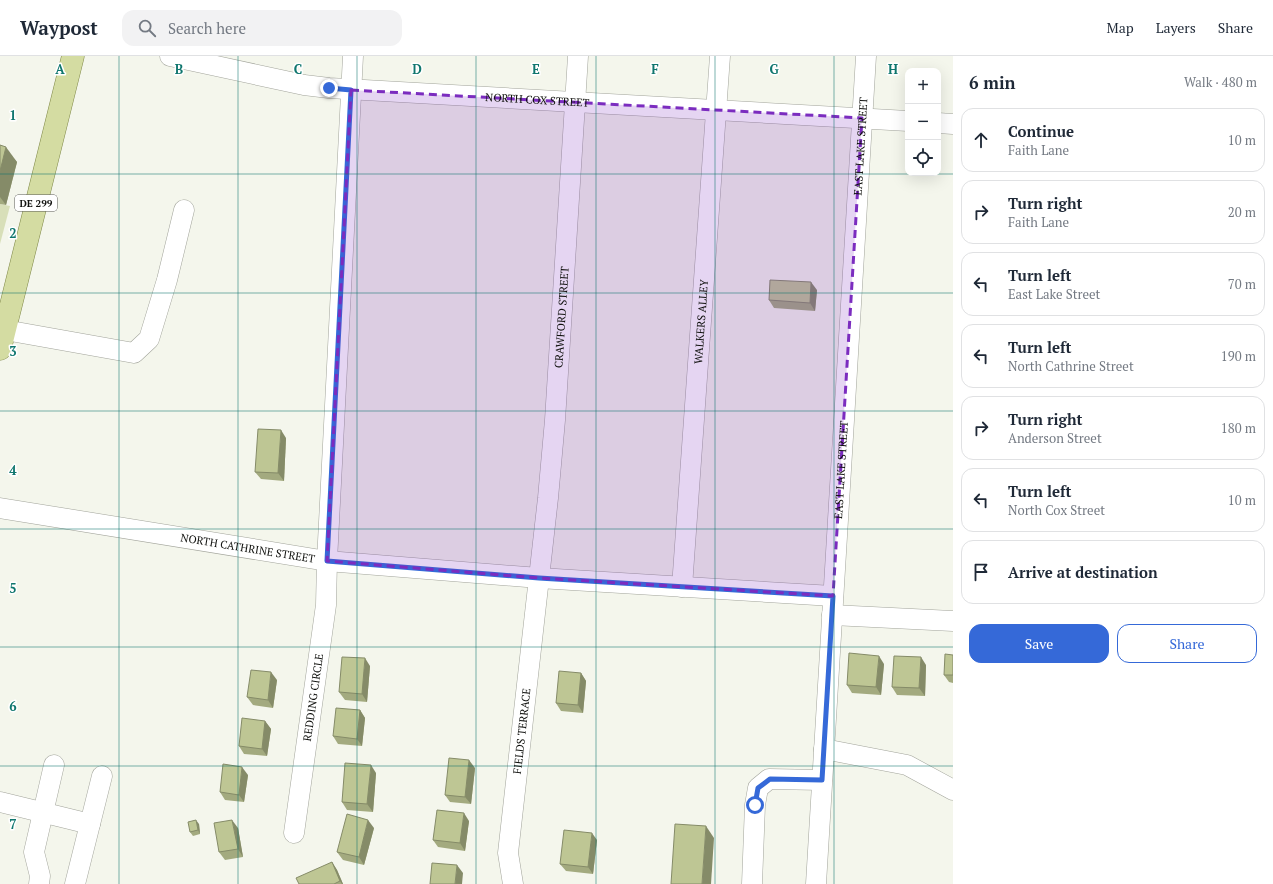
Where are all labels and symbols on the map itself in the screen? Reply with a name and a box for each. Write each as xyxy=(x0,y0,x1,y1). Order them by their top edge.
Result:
text: A xyxy=(55,60,65,78)
text: B xyxy=(175,60,183,78)
text: C xyxy=(294,60,302,78)
text: D xyxy=(412,60,422,78)
text: E xyxy=(532,60,540,78)
text: F xyxy=(651,60,659,78)
text: G xyxy=(769,60,779,78)
text: H xyxy=(888,60,898,78)
route end xyxy=(320,79,338,97)
street label: NORTH COX STREET xyxy=(485,90,590,110)
street label: EAST LAKE STREET xyxy=(851,97,871,196)
text: 1 xyxy=(9,106,17,124)
road number: DE 299 xyxy=(15,195,57,211)
text: 2 xyxy=(9,224,17,242)
street label: CRAWFORD STREET xyxy=(551,266,572,368)
street label: WALKERS ALLEY xyxy=(691,278,711,364)
text: 3 xyxy=(9,342,17,360)
street label: EAST LAKE STREET xyxy=(831,420,851,519)
text: 4 xyxy=(9,461,17,479)
street label: NORTH CATHRINE STREET xyxy=(180,530,316,566)
text: 5 xyxy=(9,579,17,597)
street label: REDDING CIRCLE xyxy=(300,653,326,742)
street label: FIELDS TERRACE xyxy=(510,687,534,775)
text: 6 xyxy=(9,697,17,715)
route start xyxy=(746,796,764,814)
text: 7 xyxy=(9,815,17,833)

